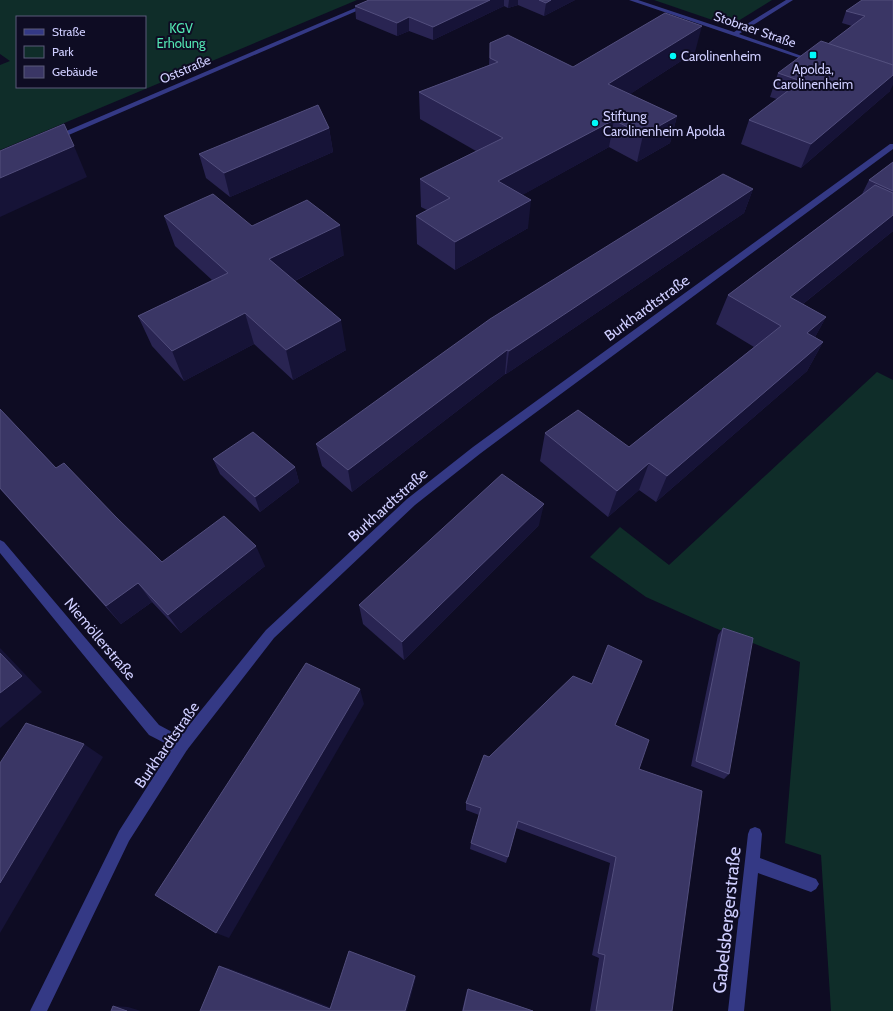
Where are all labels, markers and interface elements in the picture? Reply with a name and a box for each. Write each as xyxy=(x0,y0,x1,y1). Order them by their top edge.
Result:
street label: Stobraer Straße xyxy=(712,7,799,51)
legend xyxy=(16,16,146,88)
park label: KGV Erholung xyxy=(156,20,206,51)
text: Straße xyxy=(52,24,85,39)
text: Park xyxy=(52,44,74,59)
place label: Carolinenheim xyxy=(681,48,761,64)
marker: Apolda, Carolinenheim xyxy=(808,50,818,60)
street label: Oststraße xyxy=(157,51,213,87)
marker: Carolinenheim xyxy=(668,51,678,61)
place label: Apolda, Carolinenheim xyxy=(773,61,853,92)
text: Gebäude xyxy=(52,64,98,79)
place label: Stiftung Carolinenheim Apolda xyxy=(603,108,726,139)
marker: Stiftung Carolinenheim Apolda xyxy=(590,118,600,128)
street label: Burkhardtstraße xyxy=(601,271,693,345)
street label: Burkhardtstraße xyxy=(345,464,432,545)
street label: Niemöllerstraße xyxy=(60,594,140,684)
street label: Burkhardtstraße xyxy=(131,698,203,791)
street label: Gabelsbergerstraße xyxy=(708,845,746,995)

